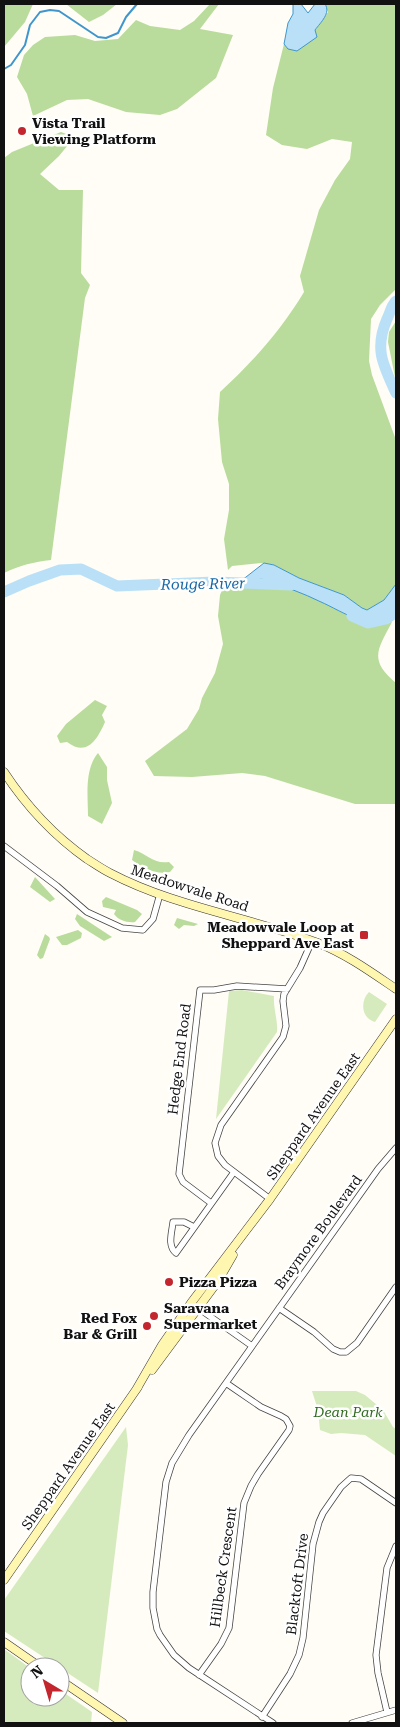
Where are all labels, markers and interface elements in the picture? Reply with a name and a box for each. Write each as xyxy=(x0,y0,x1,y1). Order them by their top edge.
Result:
place label: Vista Trail Viewing Platform xyxy=(32,115,157,147)
marker: Vista Trail Viewing Platform xyxy=(16,125,28,137)
water label: Rouge River xyxy=(160,574,246,594)
street label: Meadowvale Road xyxy=(129,861,251,915)
place label: Meadowvale Loop at Sheppard Ave East xyxy=(207,919,354,951)
marker: Meadowvale Loop at Sheppard Ave East xyxy=(358,929,370,941)
street label: Hedge End Road xyxy=(164,1002,194,1116)
street label: Sheppard Avenue East xyxy=(263,1049,363,1183)
street label: Braymore Boulevard xyxy=(271,1172,365,1292)
place label: Pizza Pizza xyxy=(179,1274,258,1290)
marker: Pizza Pizza xyxy=(163,1276,175,1288)
place label: Saravana Supermarket xyxy=(164,1300,258,1332)
place label: Red Fox Bar & Grill xyxy=(63,1310,138,1342)
marker: Saravana Supermarket xyxy=(148,1310,160,1322)
marker: Red Fox Bar & Grill xyxy=(141,1320,153,1332)
street label: Sheppard Avenue East xyxy=(18,1399,118,1533)
park label: Dean Park xyxy=(313,1404,383,1420)
street label: Hillbeck Crescent xyxy=(207,1506,239,1628)
street label: Blacktoft Drive xyxy=(283,1532,311,1636)
north arrow xyxy=(20,1657,70,1707)
text: N xyxy=(28,1662,46,1681)

